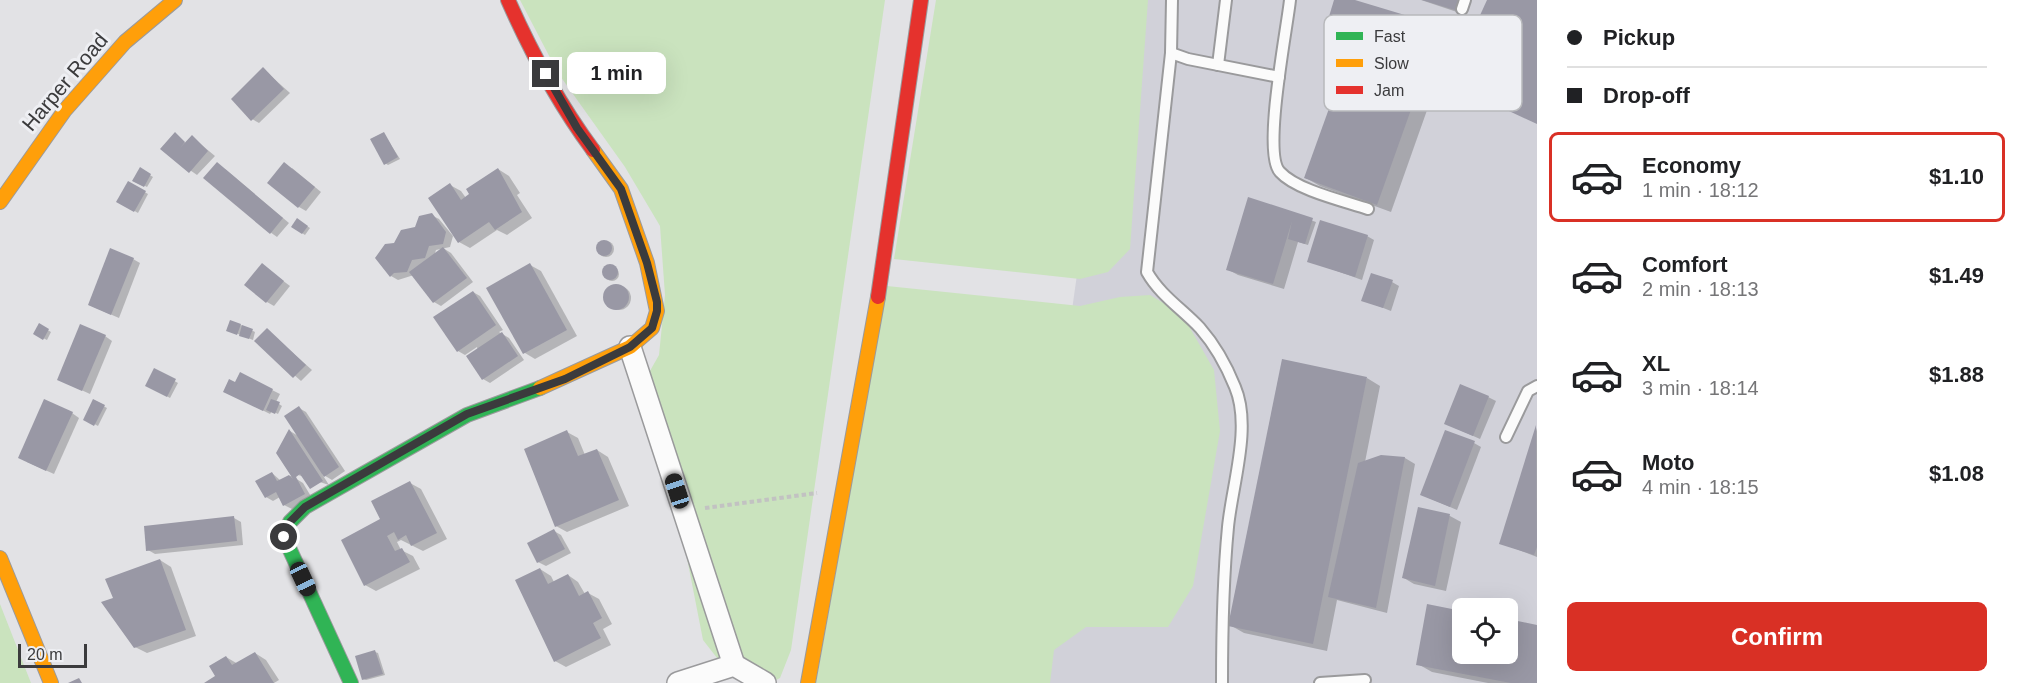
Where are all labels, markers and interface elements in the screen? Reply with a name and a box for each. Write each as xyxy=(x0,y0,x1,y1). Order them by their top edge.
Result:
legend xyxy=(1324,15,1522,111)
text: Pickup xyxy=(1603,25,1675,50)
street label: Harper Road xyxy=(17,28,112,135)
text: Fast xyxy=(1374,28,1406,45)
callout: 1 min xyxy=(567,53,666,95)
text: Slow xyxy=(1374,55,1409,72)
route end xyxy=(532,60,559,87)
text: 1 min xyxy=(590,62,643,84)
text: Jam xyxy=(1374,82,1404,99)
text: Drop-off xyxy=(1603,83,1690,108)
icon: car xyxy=(1570,150,1624,204)
text: Economy xyxy=(1642,153,1741,178)
text: $1.10 xyxy=(1929,164,1984,189)
text: 1 min · 18:12 xyxy=(1642,179,1759,201)
icon: car xyxy=(1570,249,1624,303)
text: Comfort xyxy=(1642,252,1728,277)
text: $1.49 xyxy=(1929,263,1984,288)
text: 2 min · 18:13 xyxy=(1642,278,1759,300)
icon: car xyxy=(1570,348,1624,402)
text: XL xyxy=(1642,351,1670,376)
text: $1.88 xyxy=(1929,362,1984,387)
text: 3 min · 18:14 xyxy=(1642,377,1759,399)
icon: car xyxy=(1570,447,1624,501)
text: Moto xyxy=(1642,450,1695,475)
text: $1.08 xyxy=(1929,461,1984,486)
car xyxy=(663,471,691,511)
text: 4 min · 18:15 xyxy=(1642,476,1759,498)
route start xyxy=(270,523,297,550)
car xyxy=(287,559,319,599)
map controls xyxy=(1452,598,1518,664)
button: locate xyxy=(1452,598,1518,664)
button: Confirm xyxy=(1567,602,1987,671)
scale bar xyxy=(18,641,87,668)
text: 20 m xyxy=(27,646,63,663)

